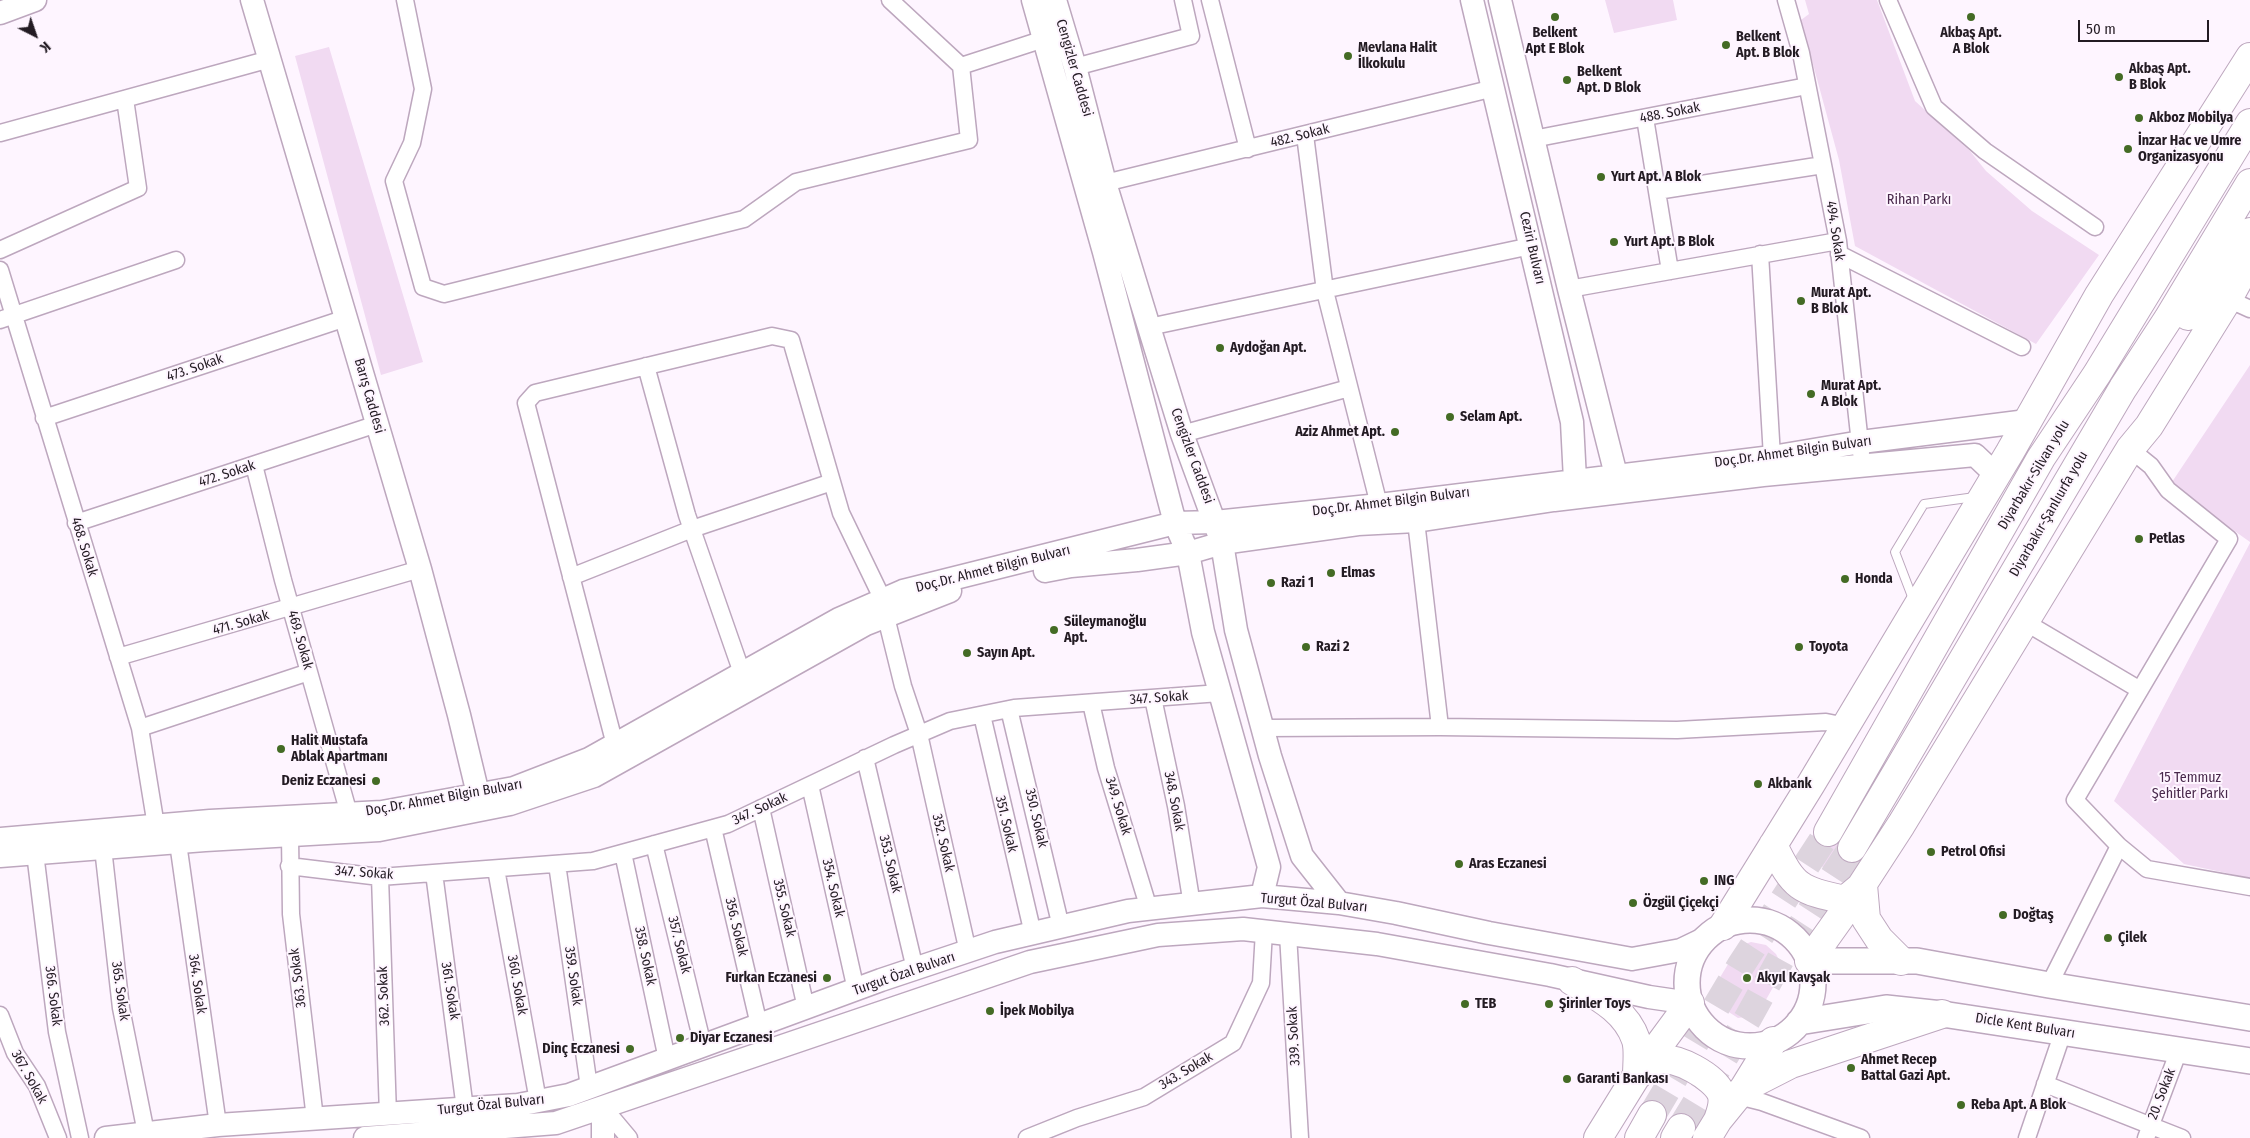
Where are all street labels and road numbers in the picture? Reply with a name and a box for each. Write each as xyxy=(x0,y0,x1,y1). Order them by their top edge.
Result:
street label: Cengizler Caddesi xyxy=(1052,17,1096,119)
street label: 488. Sokak xyxy=(1638,99,1702,127)
street label: 482. Sokak xyxy=(1269,121,1331,151)
street label: 494. Sokak xyxy=(1822,200,1848,262)
street label: Ceziri Bulvarı xyxy=(1515,210,1549,286)
street label: 473. Sokak xyxy=(165,351,225,385)
street label: Barış Caddesi xyxy=(350,356,388,436)
street label: Cengizler Caddesi xyxy=(1167,406,1217,506)
street label: Diyarbakır-Silvan yolu xyxy=(1995,417,2073,533)
street label: Doç.Dr. Ahmet Bilgin Bulvarı xyxy=(1713,433,1873,471)
street label: Diyarbakır-Şanlıurfa yolu xyxy=(2006,448,2092,580)
street label: 472. Sokak xyxy=(197,457,257,491)
street label: Doç.Dr. Ahmet Bilgin Bulvarı xyxy=(1311,484,1471,520)
street label: 468. Sokak xyxy=(67,515,101,579)
street label: Doç.Dr. Ahmet Bilgin Bulvarı xyxy=(914,542,1072,596)
street label: 471. Sokak xyxy=(211,607,271,639)
street label: 469. Sokak xyxy=(284,609,316,671)
street label: 347. Sokak xyxy=(1129,688,1189,708)
street label: 348. Sokak xyxy=(1160,770,1188,832)
street label: 349. Sokak xyxy=(1101,775,1135,837)
street label: Doç.Dr. Ahmet Bilgin Bulvarı xyxy=(364,776,524,820)
street label: 350. Sokak xyxy=(1021,787,1051,849)
street label: 347. Sokak xyxy=(730,789,790,829)
street label: 351. Sokak xyxy=(991,794,1021,854)
street label: 352. Sokak xyxy=(928,812,958,874)
street label: 353. Sokak xyxy=(875,833,905,895)
street label: 354. Sokak xyxy=(818,857,848,919)
street label: 347. Sokak xyxy=(334,863,394,883)
street label: 355. Sokak xyxy=(769,877,799,939)
street label: Turgut Özal Bulvarı xyxy=(1260,890,1368,916)
street label: 356. Sokak xyxy=(721,896,751,958)
street label: 357. Sokak xyxy=(664,915,694,975)
street label: 358. Sokak xyxy=(631,925,659,987)
street label: 359. Sokak xyxy=(561,945,585,1007)
street label: 363. Sokak xyxy=(286,947,310,1009)
street label: Turgut Özal Bulvarı xyxy=(851,949,957,999)
street label: 364. Sokak xyxy=(184,953,210,1015)
street label: 360. Sokak xyxy=(503,954,531,1016)
street label: 365. Sokak xyxy=(108,960,132,1022)
street label: 361. Sokak xyxy=(437,961,463,1021)
street label: 366. Sokak xyxy=(41,965,65,1027)
street label: 362. Sokak xyxy=(375,966,393,1026)
street label: 339. Sokak xyxy=(1284,1006,1304,1066)
street label: Dicle Kent Bulvarı xyxy=(1974,1010,2076,1042)
street label: 367. Sokak xyxy=(7,1047,51,1107)
street label: 343. Sokak xyxy=(1156,1049,1216,1093)
street label: 20. Sokak xyxy=(2145,1066,2179,1122)
street label: Turgut Özal Bulvarı xyxy=(437,1091,545,1119)

